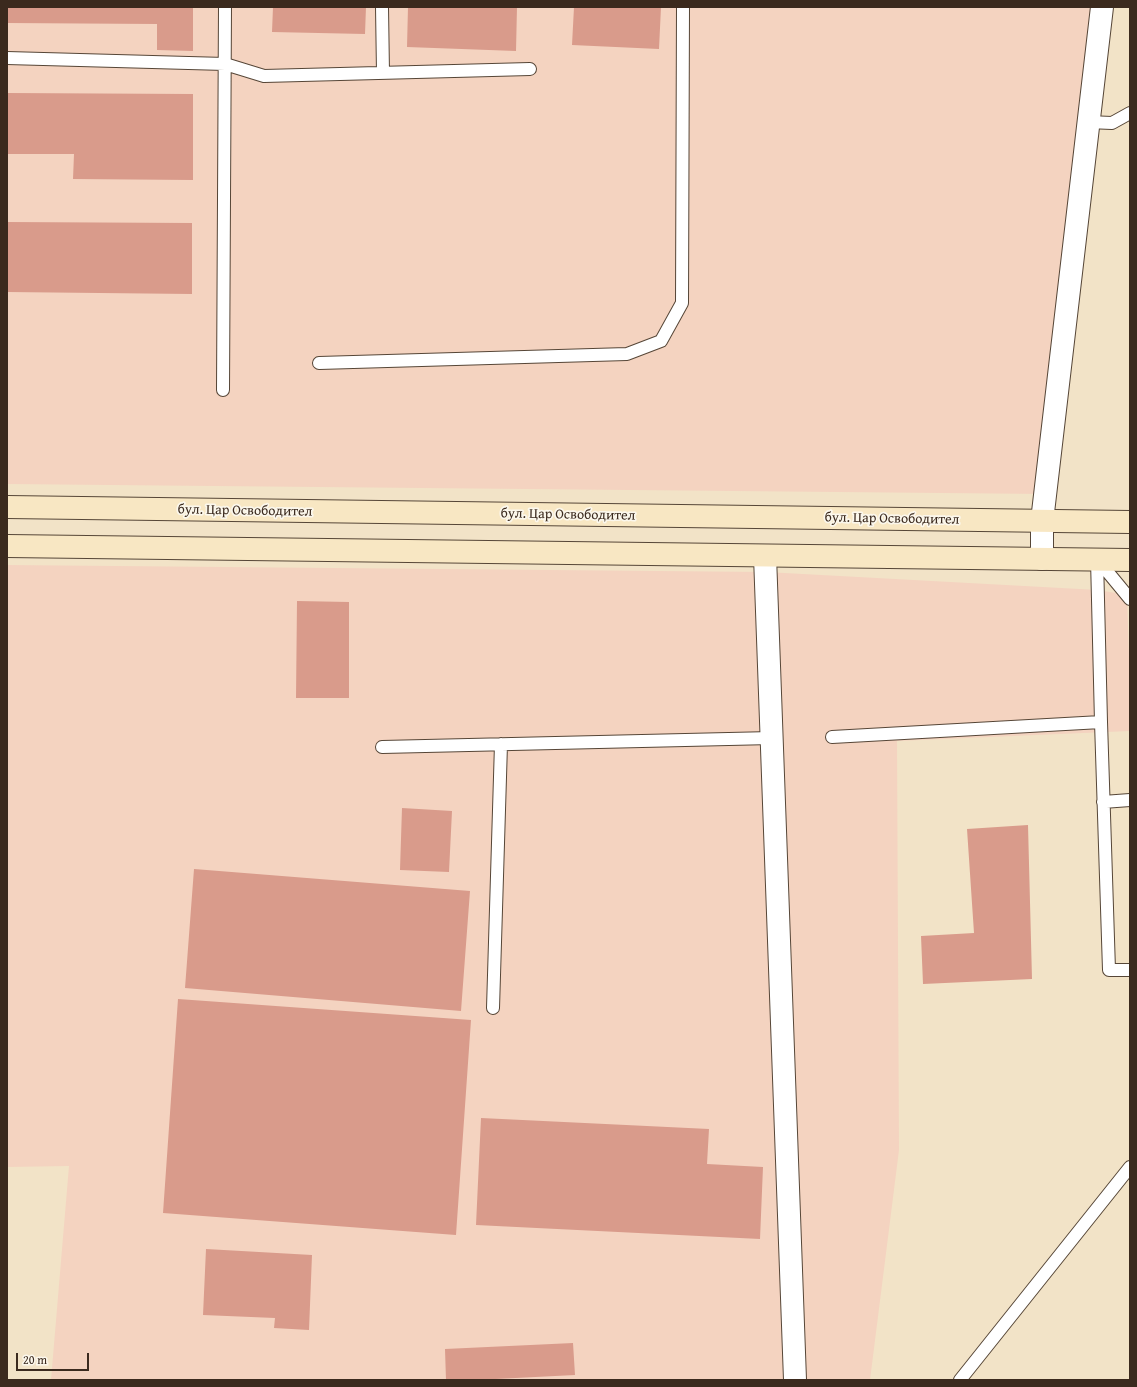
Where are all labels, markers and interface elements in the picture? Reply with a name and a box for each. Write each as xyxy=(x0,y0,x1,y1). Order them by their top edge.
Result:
street label: бул. Цар Освободител xyxy=(177,501,313,521)
street label: бул. Цар Освободител xyxy=(500,505,636,525)
street label: бул. Цар Освободител xyxy=(824,509,960,529)
scale bar xyxy=(18,1345,91,1371)
text: 20 m xyxy=(23,1351,47,1368)

